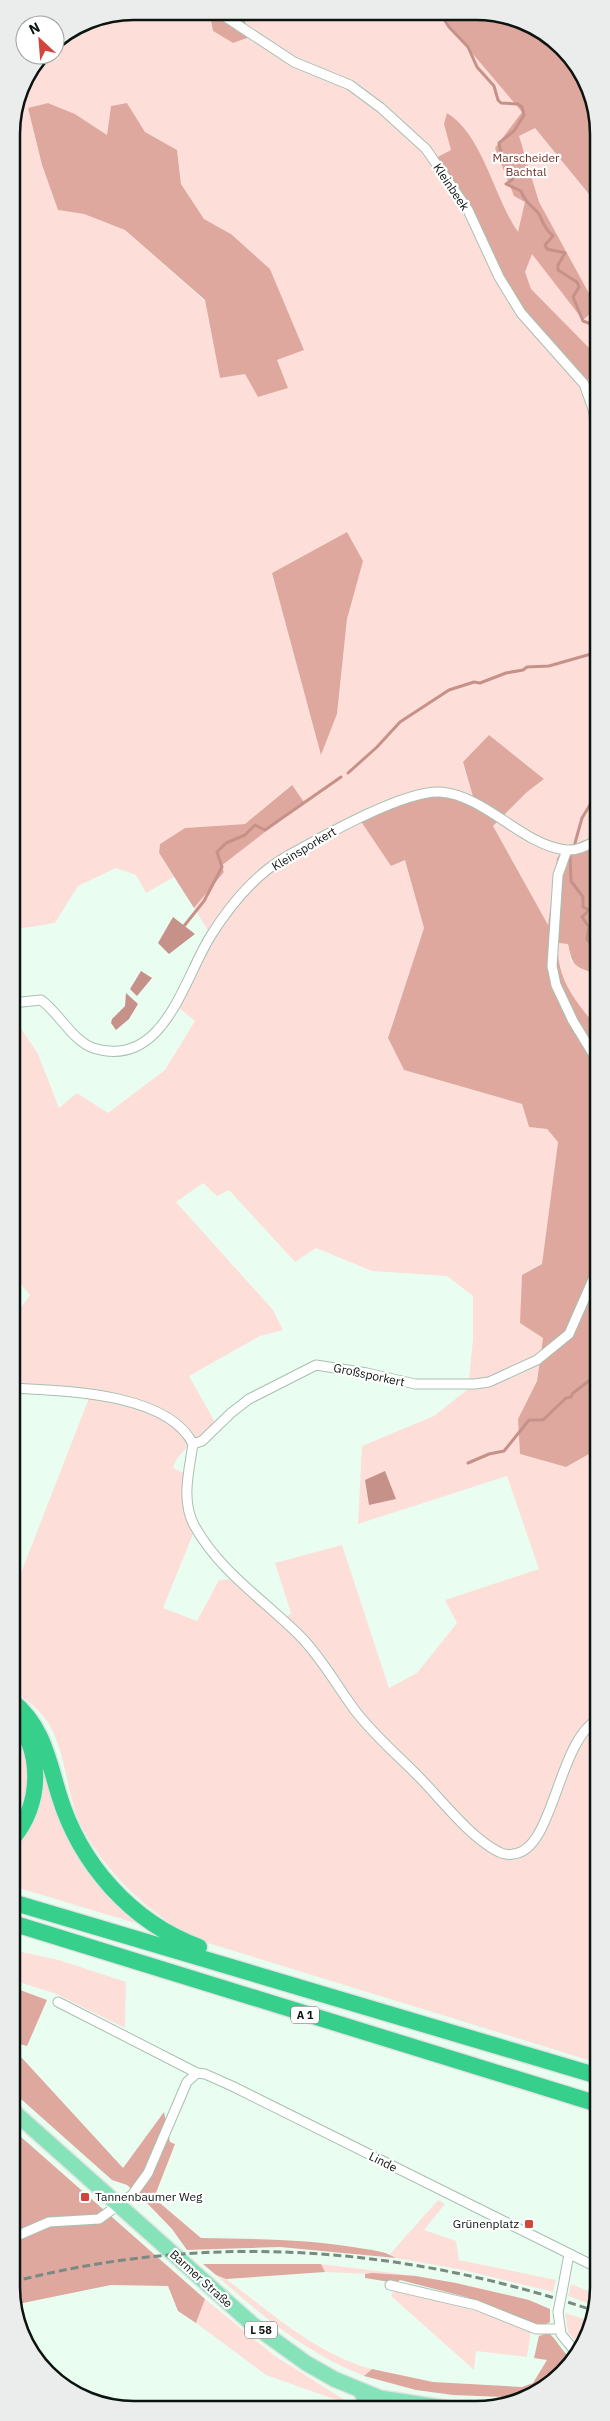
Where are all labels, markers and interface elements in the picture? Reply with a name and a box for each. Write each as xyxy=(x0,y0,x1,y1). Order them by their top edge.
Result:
north arrow xyxy=(15,15,65,65)
text: N xyxy=(26,18,43,39)
park label: Marscheider Bachtal xyxy=(493,150,560,179)
street label: Kleinbeek xyxy=(430,160,473,214)
street label: Kleinsporkert xyxy=(269,823,339,874)
street label: Großsporkert xyxy=(332,1360,406,1389)
road number: A 1 xyxy=(291,2006,319,2024)
street label: Linde xyxy=(367,2148,400,2175)
place label: Tannenbaumer Weg xyxy=(95,2189,203,2204)
marker: Tannenbaumer Weg xyxy=(79,2191,91,2203)
place label: Grünenplatz xyxy=(453,2216,519,2231)
marker: Grünenplatz xyxy=(523,2218,535,2230)
street label: Barmer Straße xyxy=(167,2247,236,2311)
road number: L 58 xyxy=(245,2322,277,2338)

